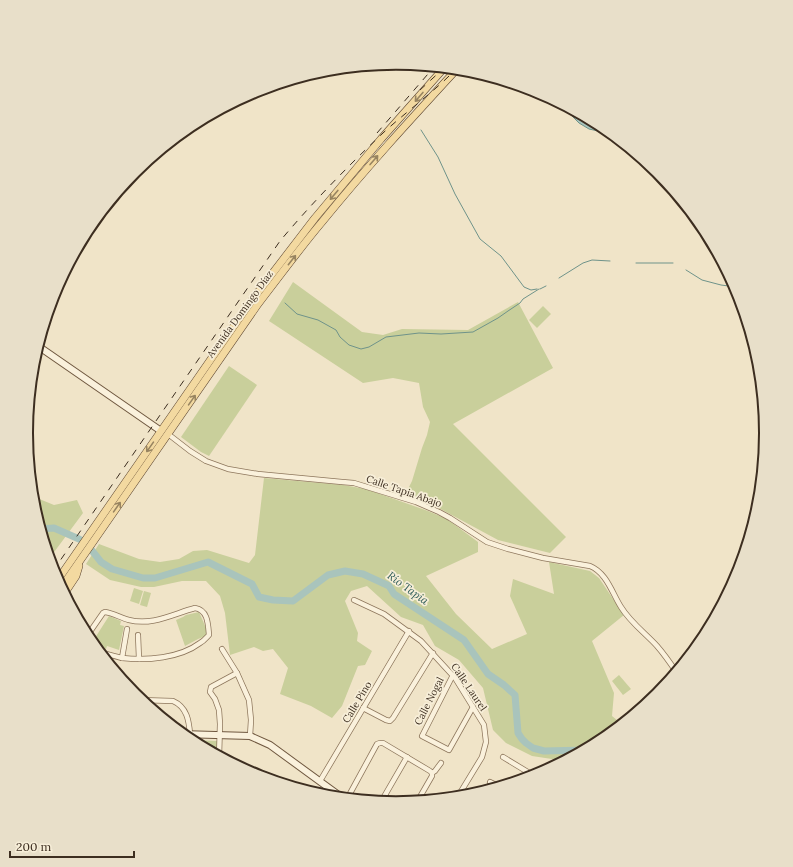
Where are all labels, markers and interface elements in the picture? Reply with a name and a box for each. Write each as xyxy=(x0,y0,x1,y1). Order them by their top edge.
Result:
one-way arrow xyxy=(414,92,423,102)
one-way arrow xyxy=(370,155,379,165)
one-way arrow xyxy=(329,190,338,201)
one-way arrow xyxy=(287,255,296,266)
street label: Avenida Domingo Díaz xyxy=(203,268,276,361)
one-way arrow xyxy=(188,395,196,406)
one-way arrow xyxy=(146,442,154,453)
street label: Calle Tapia Abajo xyxy=(364,472,444,510)
one-way arrow xyxy=(113,502,121,513)
water label: Río Tapia xyxy=(385,568,432,608)
street label: Calle Laurel xyxy=(448,661,490,714)
street label: Calle Nogal xyxy=(411,674,447,727)
street label: Calle Pino xyxy=(339,679,375,725)
scale bar xyxy=(10,833,134,859)
text: 200 m xyxy=(16,839,52,854)

